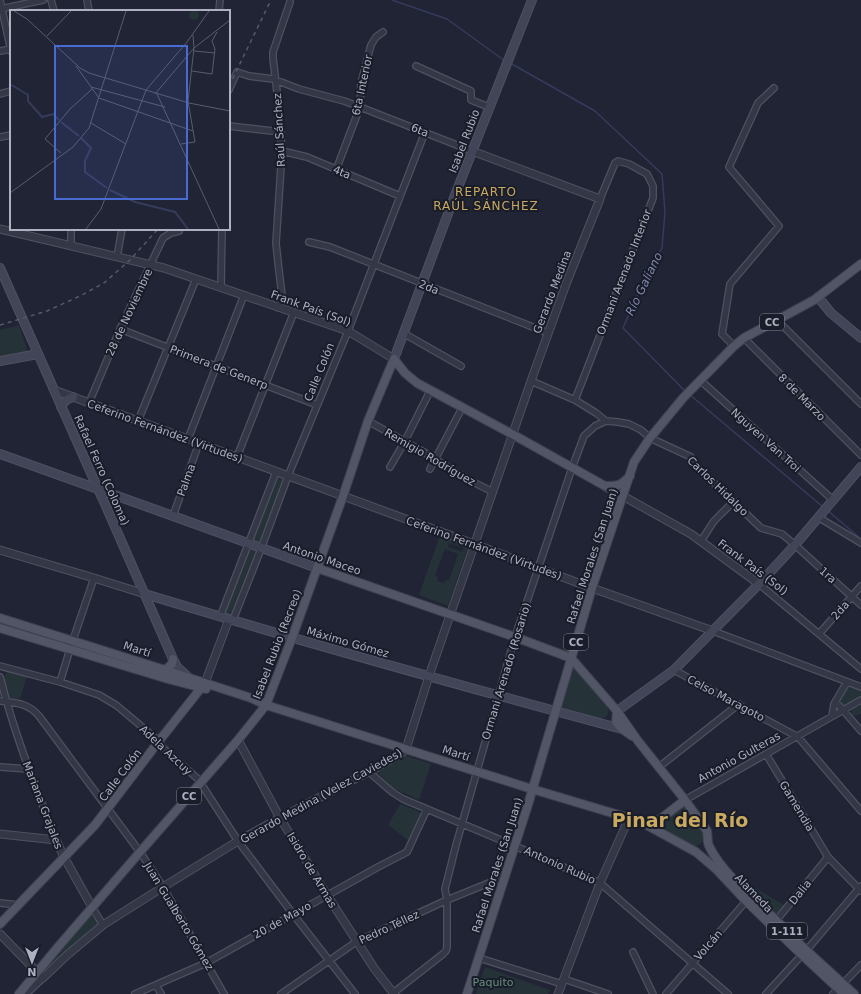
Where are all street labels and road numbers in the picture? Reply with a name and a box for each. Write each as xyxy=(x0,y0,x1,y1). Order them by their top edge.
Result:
street label: 6ta Interior xyxy=(350,53,375,117)
street label: Raúl Sánchez xyxy=(271,93,288,167)
street label: Isabel Rubio xyxy=(446,107,483,175)
street label: 6ta xyxy=(409,121,431,140)
street label: 4ta xyxy=(331,163,353,182)
street label: Ormani Arenado Interior xyxy=(594,207,655,337)
street label: Gerardo Medina xyxy=(531,249,574,336)
street label: 28 de Noviembre xyxy=(104,266,155,358)
street label: 2da xyxy=(417,278,441,297)
street label: Frank País (Sol) xyxy=(269,288,353,329)
road number: CC xyxy=(760,314,784,330)
street label: Calle Colón xyxy=(302,341,337,403)
street label: Primera de Generp xyxy=(168,343,270,392)
street label: 8 de Marzo xyxy=(775,371,828,424)
street label: Ceferino Fernández (Virtudes) xyxy=(85,397,244,466)
street label: Nguyen Van Troi xyxy=(728,406,803,475)
street label: Rafael Ferro (Coloma) xyxy=(71,413,132,528)
street label: Remigio Rodríguez xyxy=(382,426,478,489)
street label: Carlos Hidalgo xyxy=(684,454,751,519)
street label: Palma xyxy=(175,462,198,498)
street label: Rafael Morales (San Juan) xyxy=(564,487,620,625)
street label: Ceferino Fernández (Virtudes) xyxy=(404,514,563,583)
street label: Frank País (Sol) xyxy=(715,537,790,598)
street label: Antonio Maceo xyxy=(281,539,363,578)
street label: 1ra xyxy=(817,564,839,586)
street label: Isabel Rubio (Recreo) xyxy=(250,587,304,701)
street label: 2da xyxy=(829,598,852,622)
street label: Ormani Arenado (Rosario) xyxy=(479,601,534,741)
street label: Máximo Gómez xyxy=(305,624,391,661)
road number: CC xyxy=(564,634,588,650)
street label: Martí xyxy=(121,639,153,660)
street label: Celso Maragoto xyxy=(685,673,767,724)
street label: Adela Azcuy xyxy=(137,723,195,778)
street label: Antonio Gulteras xyxy=(696,729,783,786)
street label: Martí xyxy=(440,743,472,764)
street label: Gerardo Medina (Velez Caviedes) xyxy=(238,746,404,846)
street label: Calle Colón xyxy=(97,747,144,804)
street label: Mariana Grajales xyxy=(20,759,65,851)
street label: Gamendia xyxy=(776,779,817,834)
road number: CC xyxy=(177,788,201,804)
street label: Rafael Morales (San Juan) xyxy=(469,796,525,934)
street label: Isidro de Armas xyxy=(284,830,339,911)
street label: Antonio Rubio xyxy=(522,844,598,887)
street label: Juan Gualberto Gómez xyxy=(141,859,216,973)
street label: Alameda xyxy=(732,871,775,915)
street label: Dalia xyxy=(787,877,814,907)
street label: 20 de Mayo xyxy=(251,899,314,942)
street label: Pedro Téllez xyxy=(357,908,422,947)
road number: 1-111 xyxy=(767,923,807,939)
street label: Volcán xyxy=(692,927,725,963)

